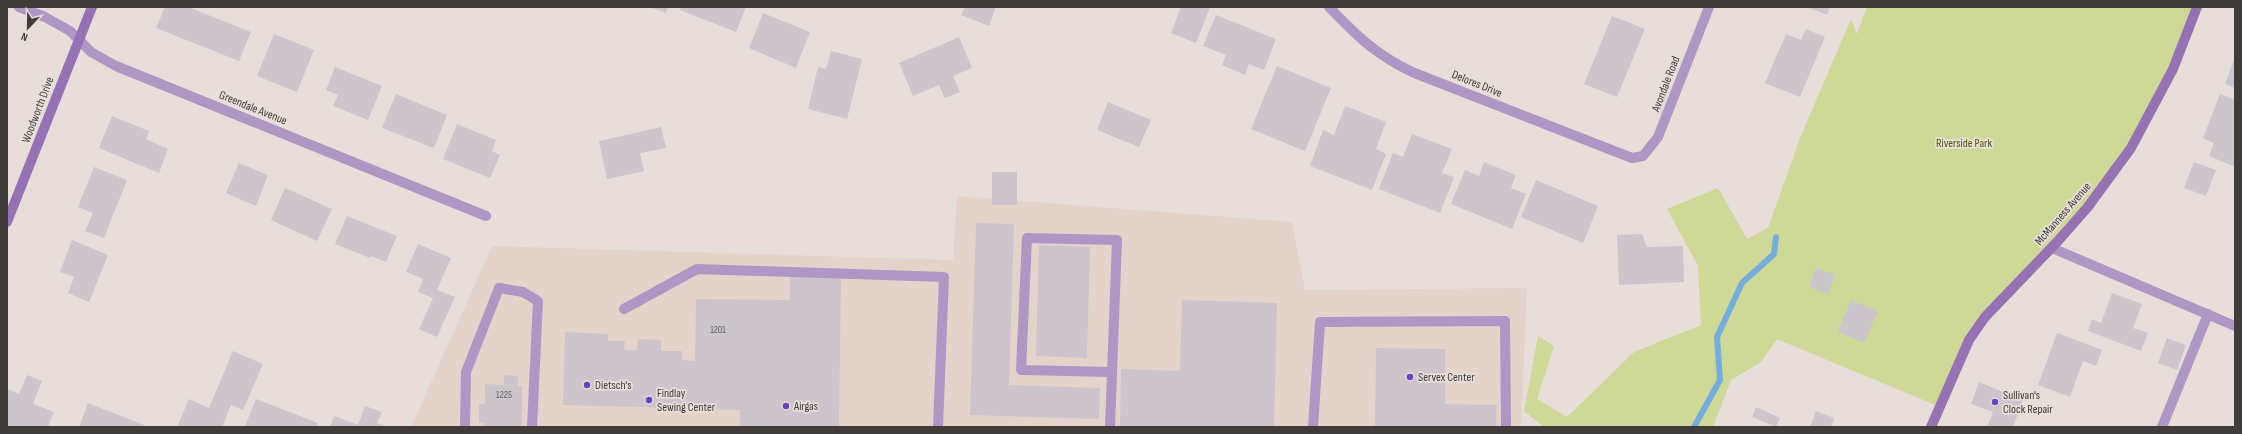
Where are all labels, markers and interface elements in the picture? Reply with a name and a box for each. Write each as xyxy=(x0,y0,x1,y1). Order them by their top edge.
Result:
north arrow xyxy=(8,8,48,48)
text: N xyxy=(19,30,30,44)
street label: Avondale Road xyxy=(1648,54,1683,115)
street label: Delores Drive xyxy=(1450,67,1505,101)
street label: Woodworth Drive xyxy=(19,75,58,145)
street label: Greendale Avenue xyxy=(217,88,289,128)
park label: Riverside Park xyxy=(1936,136,1993,151)
street label: McManness Avenue xyxy=(2032,179,2095,249)
house number: 1201 xyxy=(710,324,726,336)
place label: Servex Center xyxy=(1418,370,1475,385)
marker: Servex Center xyxy=(1405,372,1415,382)
place label: Dietsch's xyxy=(595,378,632,393)
marker: Dietsch's xyxy=(582,380,592,390)
place label: Findlay Sewing Center xyxy=(657,386,716,415)
place label: Sullivan's Clock Repair xyxy=(2003,388,2053,417)
house number: 1225 xyxy=(496,389,512,401)
marker: Findlay Sewing Center xyxy=(644,395,654,405)
marker: Sullivan's Clock Repair xyxy=(1990,397,2000,407)
place label: Airgas xyxy=(793,399,818,414)
marker: Airgas xyxy=(781,401,791,411)

